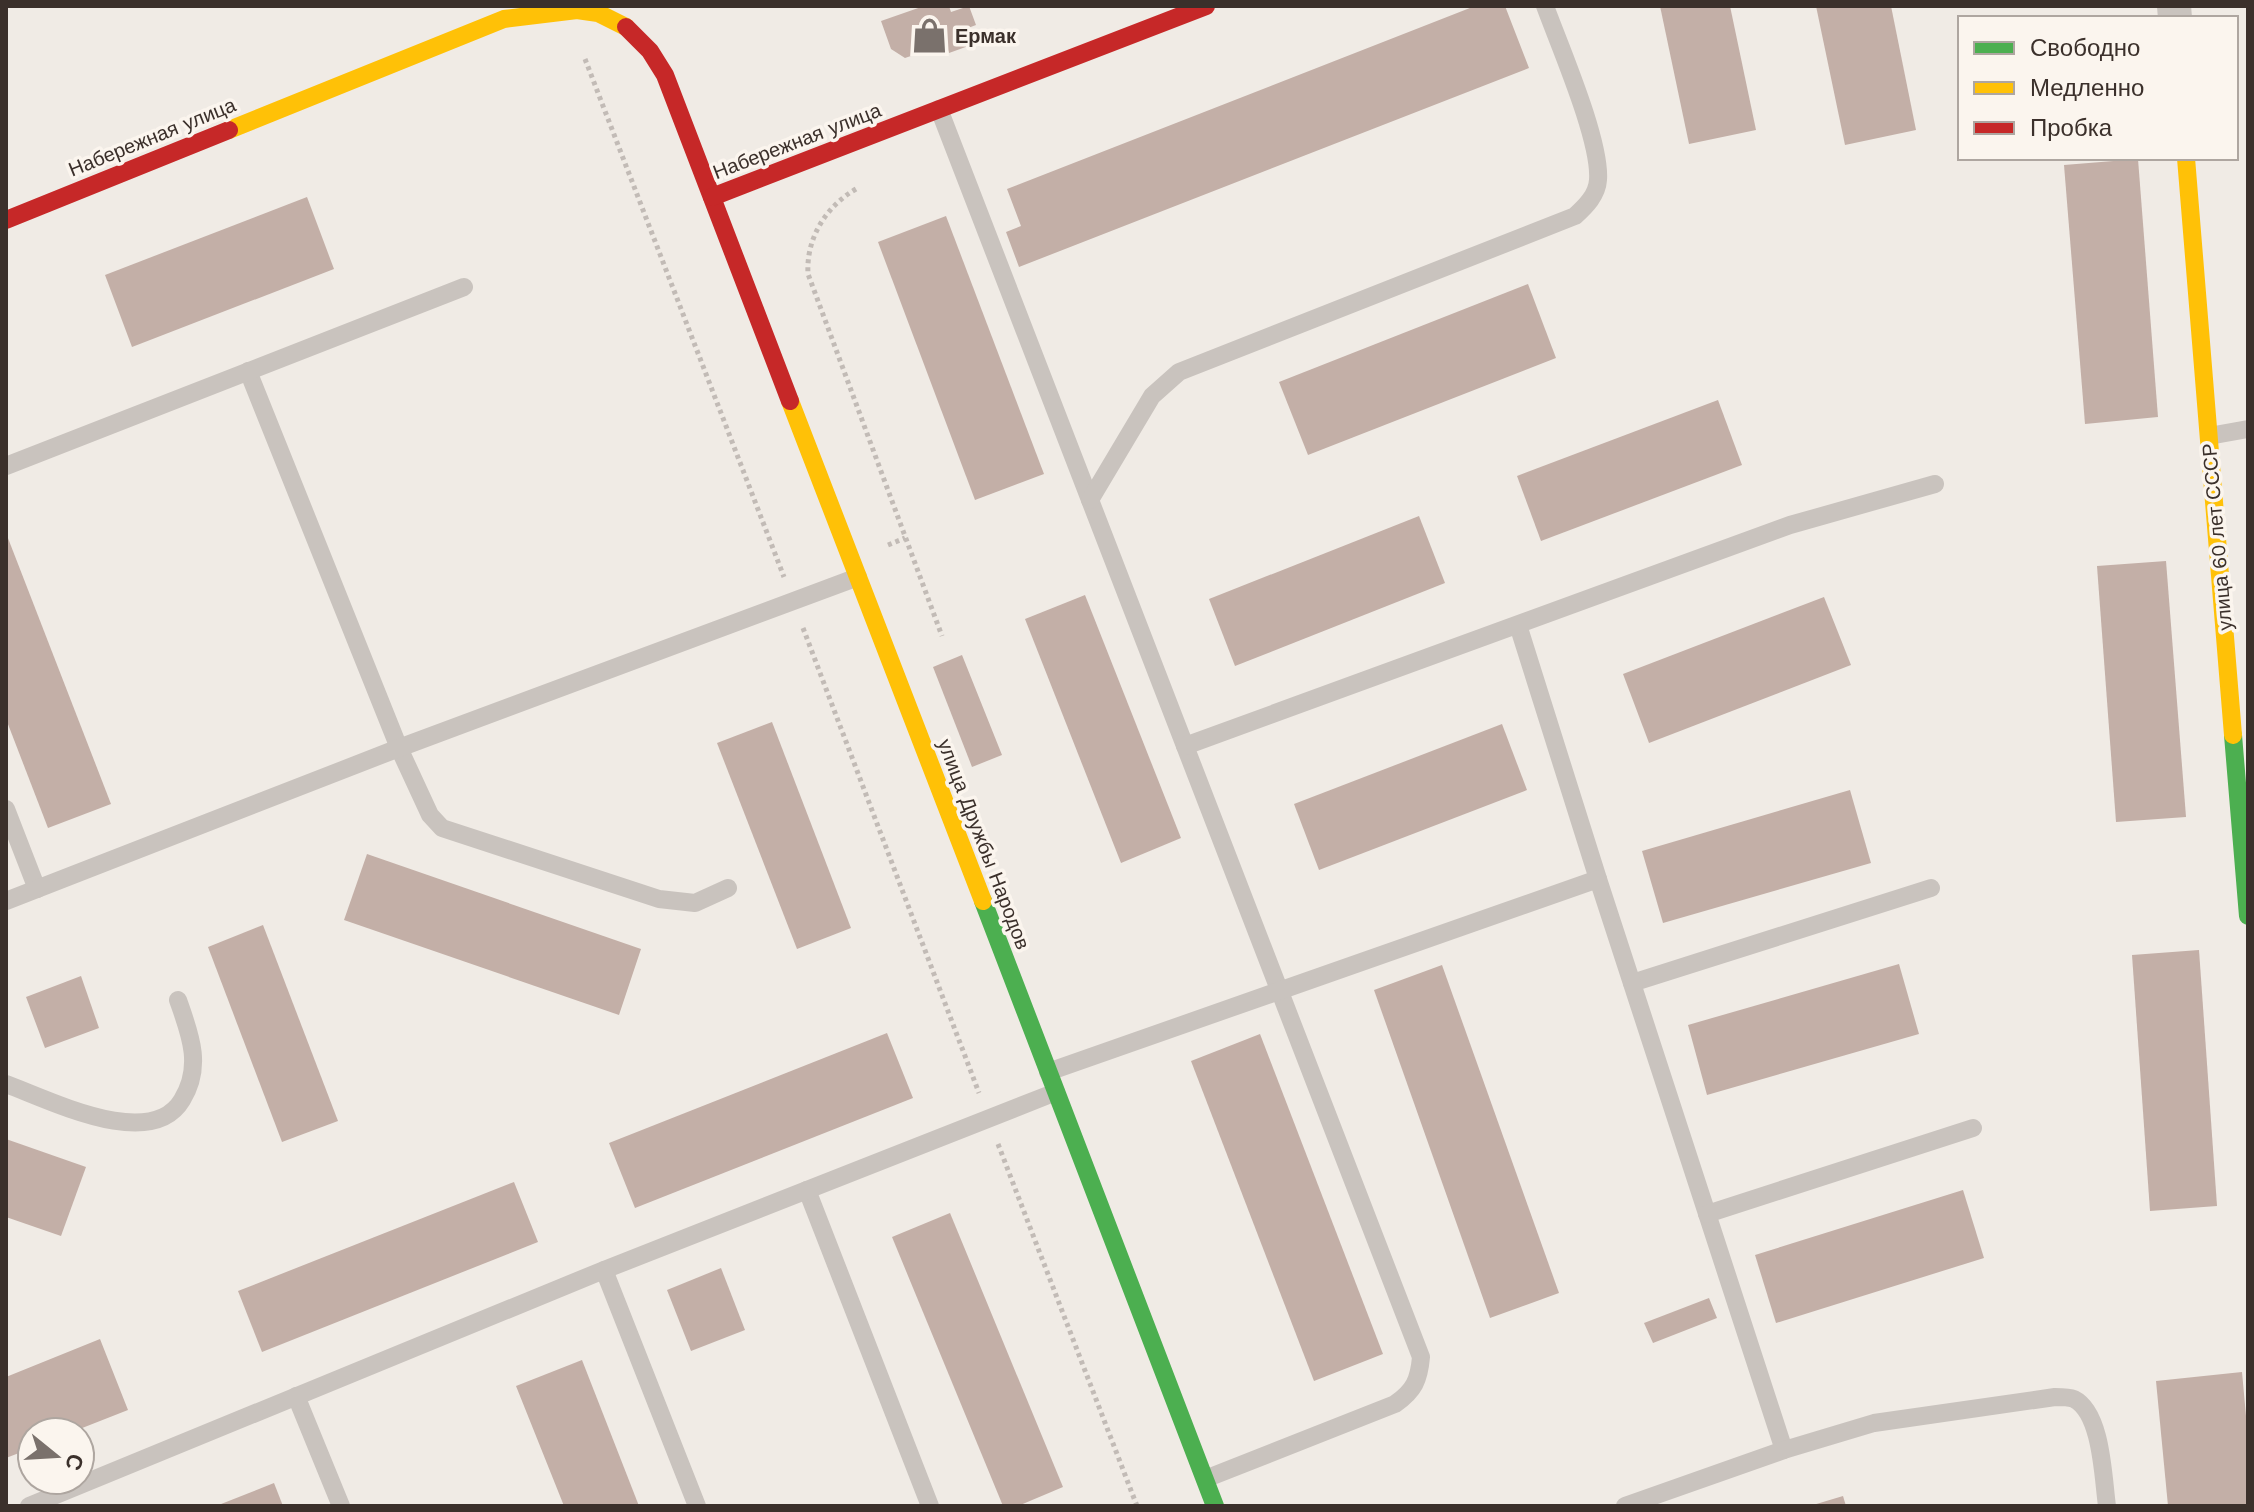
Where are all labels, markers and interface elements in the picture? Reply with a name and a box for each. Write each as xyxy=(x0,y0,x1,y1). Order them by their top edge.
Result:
legend xyxy=(1958,16,2238,160)
shop icon: Ермак xyxy=(910,17,948,55)
place label: Ермак xyxy=(955,24,1017,48)
text: Свободно xyxy=(2030,34,2140,62)
text: Медленно xyxy=(2030,74,2144,102)
street label: Набережная улица xyxy=(65,92,240,181)
street label: Набережная улица xyxy=(710,98,885,184)
text: Пробка xyxy=(2030,114,2113,142)
street label: улица 60 лет СССР xyxy=(2197,442,2237,632)
street label: улица Дружбы Народов xyxy=(933,735,1035,953)
north arrow xyxy=(16,1416,96,1496)
text: С xyxy=(60,1451,89,1474)

